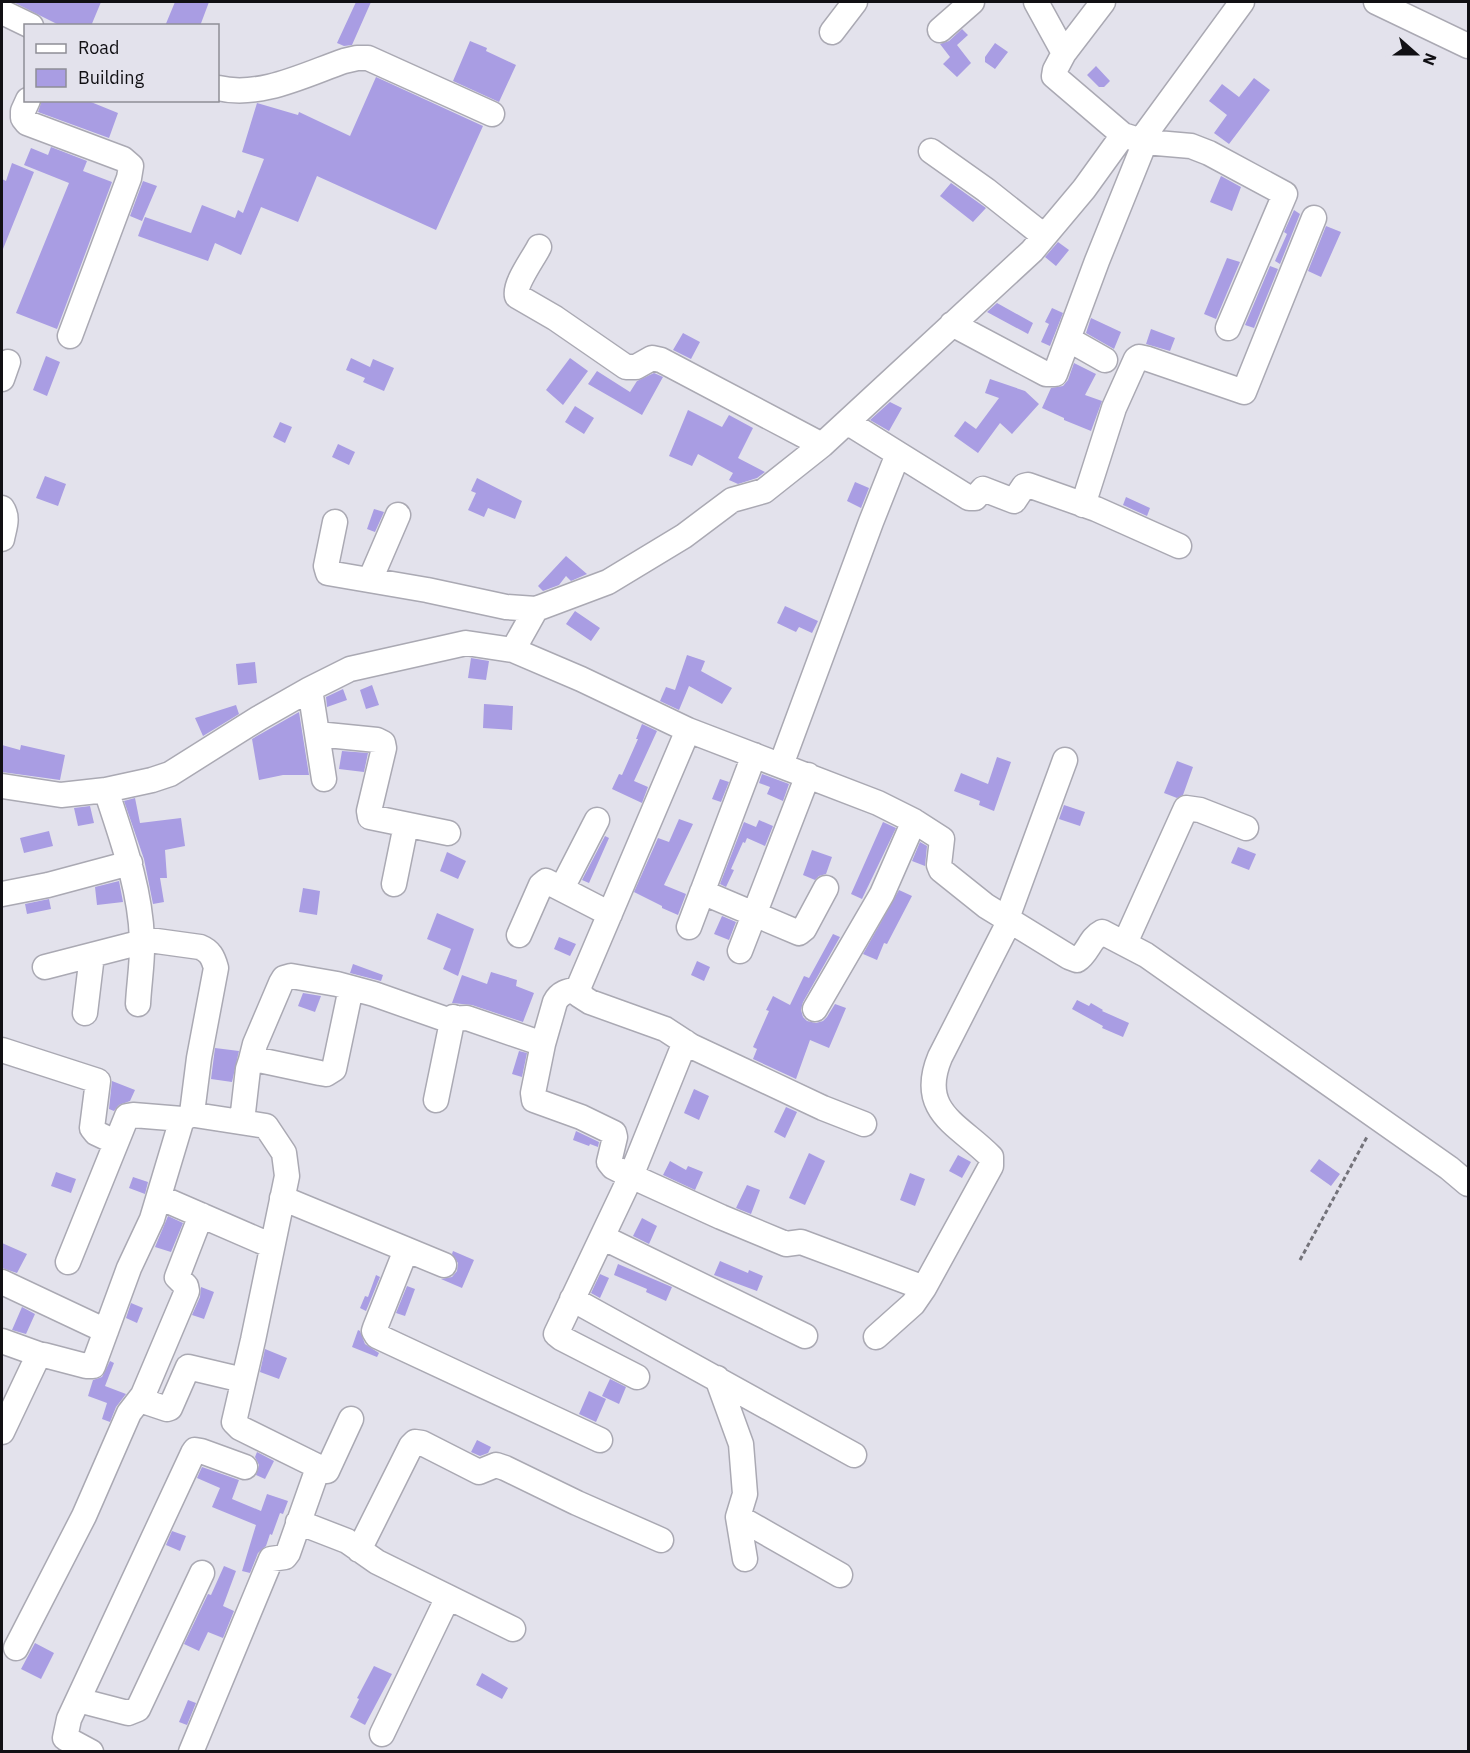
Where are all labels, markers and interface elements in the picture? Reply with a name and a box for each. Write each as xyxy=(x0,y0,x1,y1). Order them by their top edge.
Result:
legend xyxy=(24,24,219,102)
north arrow xyxy=(1386,24,1446,84)
text: Road xyxy=(78,36,119,59)
text: N xyxy=(1419,50,1441,68)
text: Building xyxy=(78,66,145,89)

